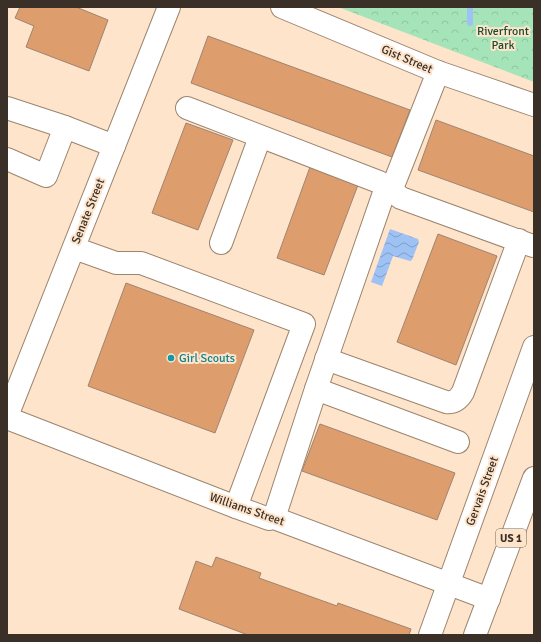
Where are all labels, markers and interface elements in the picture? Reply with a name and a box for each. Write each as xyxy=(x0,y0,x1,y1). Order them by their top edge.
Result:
park label: Riverfront Park xyxy=(477,24,529,53)
street label: Gist Street xyxy=(379,42,435,77)
street label: Senate Street xyxy=(69,176,108,246)
place label: Girl Scouts xyxy=(179,351,235,366)
marker: Girl Scouts xyxy=(166,353,176,363)
street label: Gervais Street xyxy=(463,455,502,528)
street label: Williams Street xyxy=(207,490,286,529)
road number: US 1 xyxy=(496,529,526,547)

